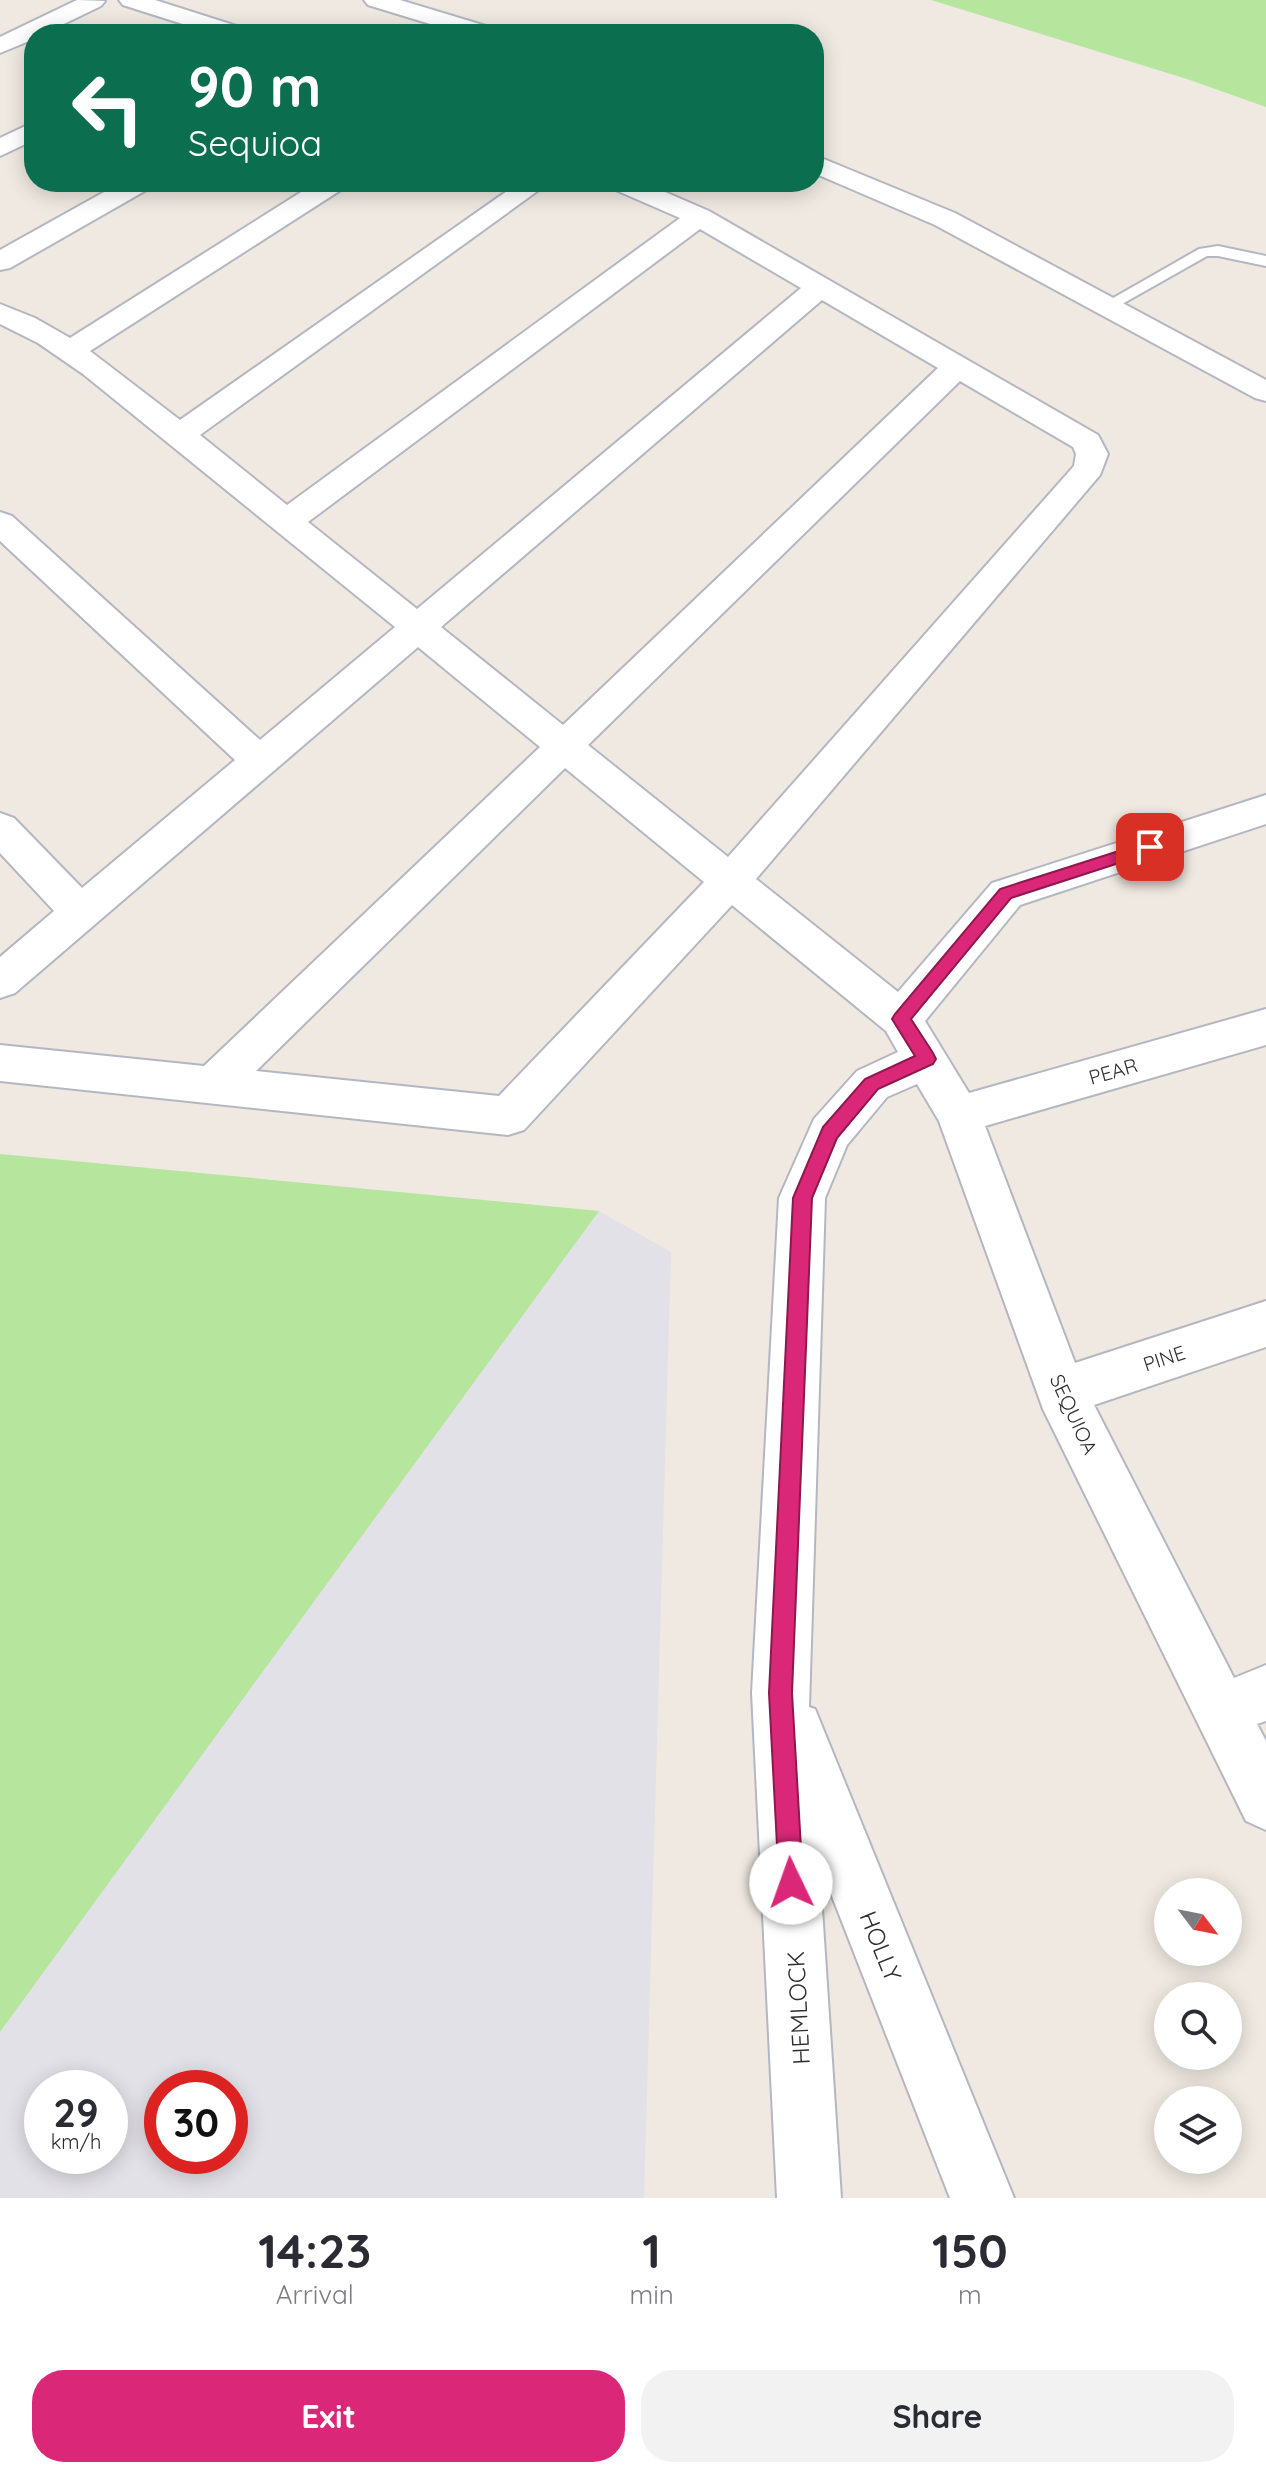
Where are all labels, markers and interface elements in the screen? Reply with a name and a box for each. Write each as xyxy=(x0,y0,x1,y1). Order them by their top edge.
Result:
text: 90 m xyxy=(188,51,322,121)
icon: left xyxy=(56,56,160,160)
text: Sequioa xyxy=(188,120,322,165)
pin xyxy=(1116,813,1184,881)
icon: arrive xyxy=(1128,825,1172,869)
street label: PEAR xyxy=(1086,1052,1140,1090)
street label: PINE xyxy=(1140,1339,1188,1377)
street label: SEQUIOA xyxy=(1045,1370,1103,1458)
position arrow xyxy=(749,1841,833,1925)
north arrow xyxy=(1154,1878,1242,1966)
map controls xyxy=(1154,1878,1242,2174)
street label: HOLLY xyxy=(853,1906,909,1986)
street label: HEMLOCK xyxy=(780,1951,816,2065)
button: search xyxy=(1154,1982,1242,2070)
speed limit sign: 30 xyxy=(144,2070,248,2174)
button: layers xyxy=(1154,2086,1242,2174)
text: 29 xyxy=(53,2087,99,2137)
text: km/h xyxy=(51,2129,101,2154)
text: 14:23 xyxy=(258,2220,371,2280)
text: 1 xyxy=(642,2220,661,2280)
text: 150 xyxy=(932,2220,1008,2280)
text: Arrival xyxy=(276,2278,354,2311)
text: min xyxy=(629,2278,674,2311)
text: m xyxy=(958,2278,982,2311)
button: Exit xyxy=(32,2370,625,2462)
button: Share xyxy=(641,2370,1234,2462)

